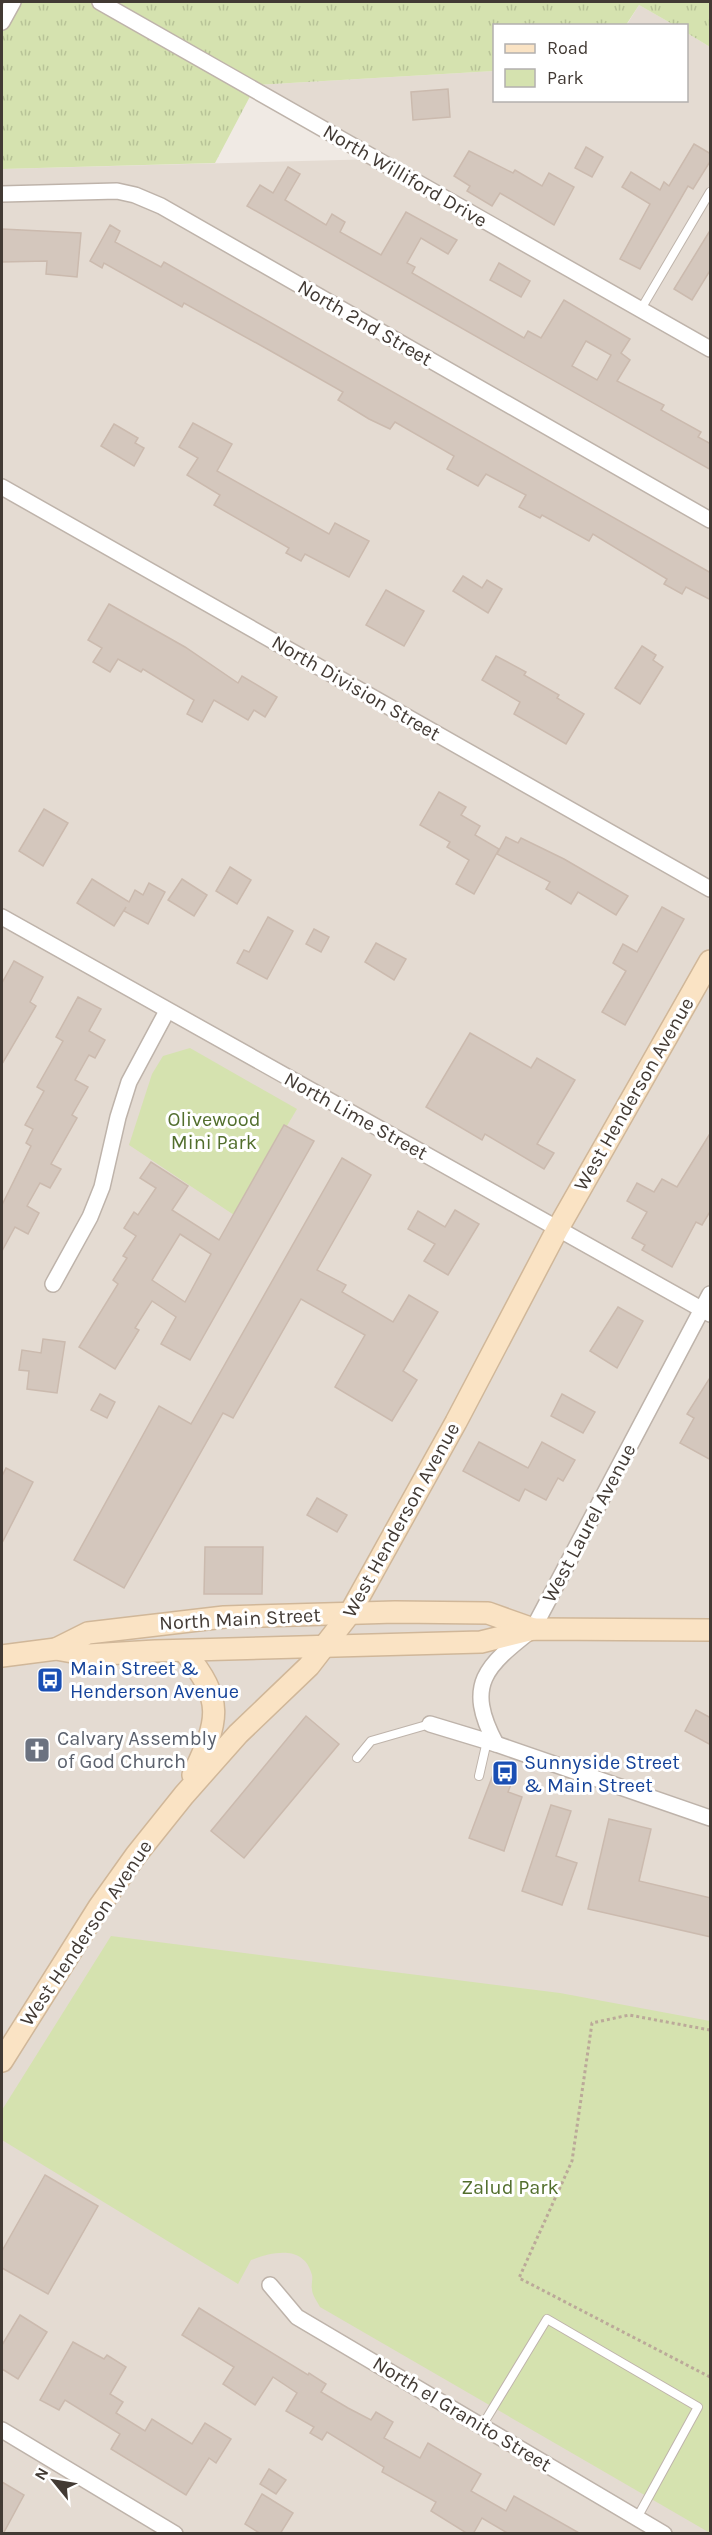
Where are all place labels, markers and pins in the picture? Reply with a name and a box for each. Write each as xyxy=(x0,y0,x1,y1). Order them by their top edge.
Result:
place label: Main Street & Henderson Avenue xyxy=(70,1657,239,1703)
bus stop icon: Main Street & Henderson Avenue xyxy=(35,1665,65,1695)
place label: Calvary Assembly of God Church xyxy=(57,1727,216,1773)
church icon: Calvary Assembly of God Church xyxy=(22,1735,52,1765)
place label: Sunnyside Street & Main Street xyxy=(524,1751,680,1797)
bus stop icon: Sunnyside Street & Main Street xyxy=(490,1758,520,1788)

